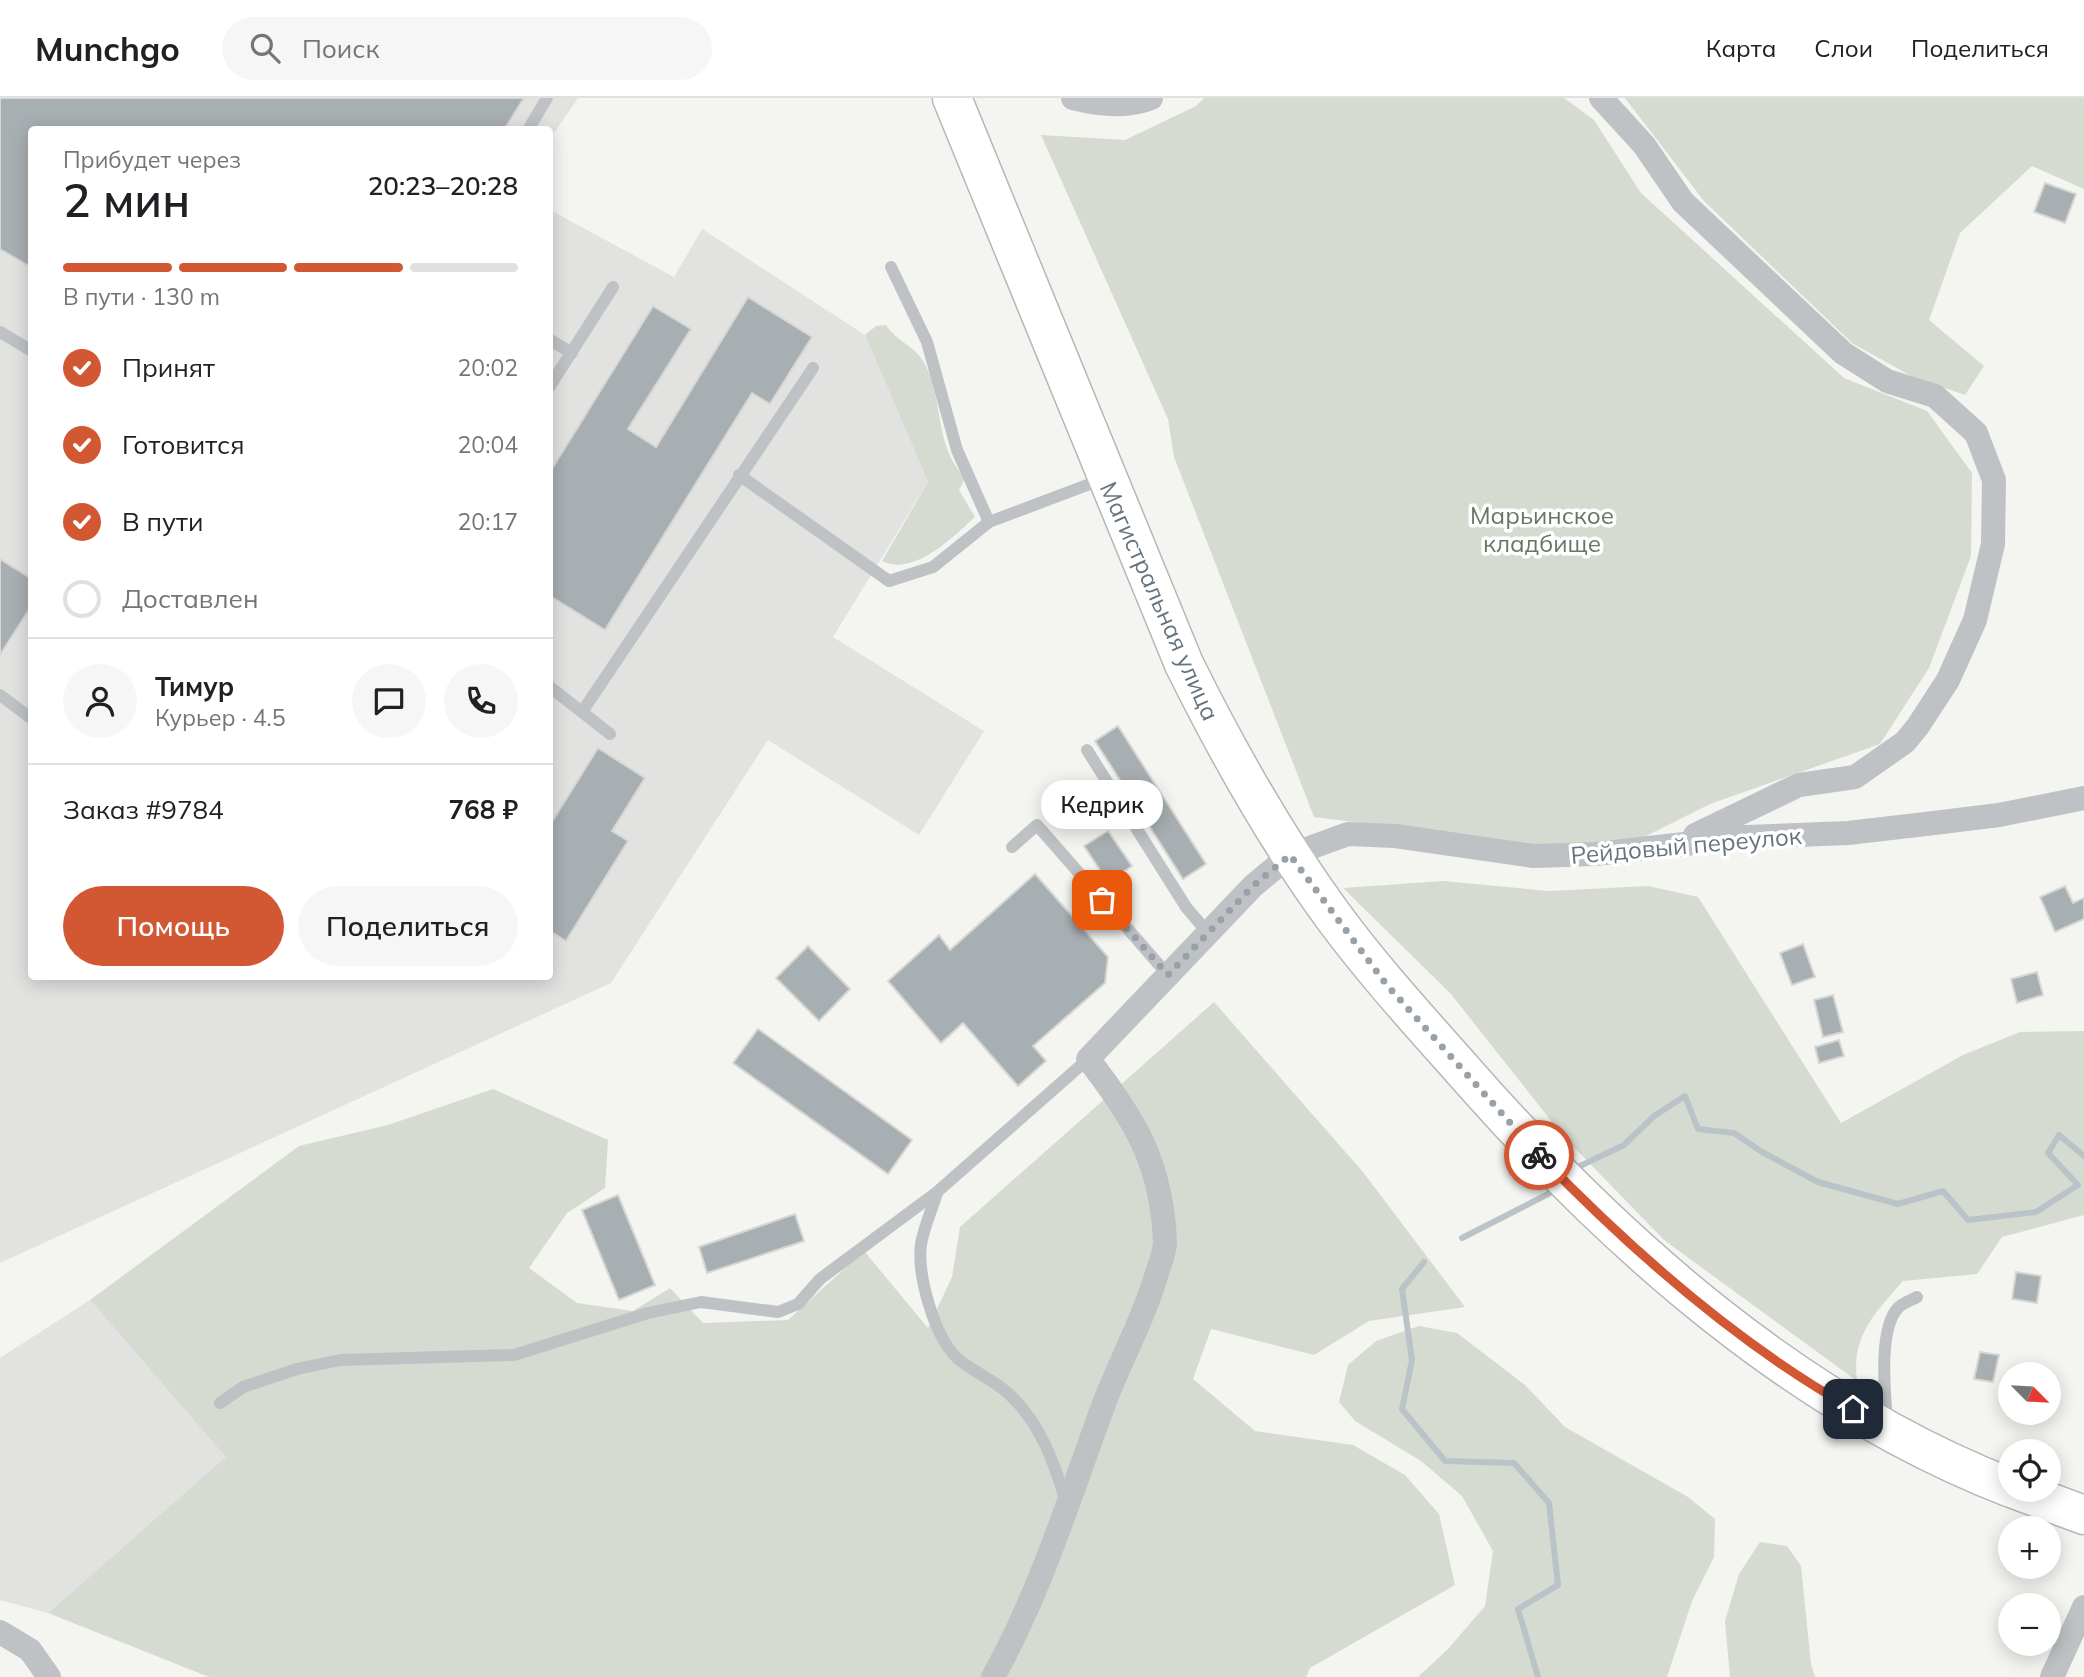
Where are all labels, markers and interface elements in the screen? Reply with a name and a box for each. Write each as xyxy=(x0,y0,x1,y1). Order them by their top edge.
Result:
search box xyxy=(222,17,712,80)
text: Munchgo xyxy=(35,28,180,69)
icon: search xyxy=(246,29,284,67)
text: Поиск xyxy=(302,32,379,65)
text: Карта xyxy=(1706,33,1776,63)
text: Слои xyxy=(1814,33,1873,63)
text: Поделиться xyxy=(1911,33,2049,63)
text: Прибудет через xyxy=(63,145,241,174)
text: 20:23–20:28 xyxy=(368,169,518,202)
text: 2 мин xyxy=(63,171,190,229)
text: В пути · 130 m xyxy=(63,282,220,311)
icon: check xyxy=(63,349,101,387)
text: Принят xyxy=(122,351,215,384)
text: 20:02 xyxy=(458,353,518,382)
icon: check xyxy=(63,426,101,464)
text: Готовится xyxy=(122,428,245,461)
text: 20:04 xyxy=(458,430,518,459)
street label: Магистральная улица xyxy=(1094,477,1226,725)
park label: Марьинское кладбище xyxy=(1470,500,1614,558)
icon: check xyxy=(63,503,101,541)
text: В пути xyxy=(122,505,203,538)
text: 20:17 xyxy=(458,507,518,536)
text: Доставлен xyxy=(122,582,259,615)
button: person xyxy=(63,664,137,738)
button: chat xyxy=(352,664,426,738)
button: phone xyxy=(444,664,518,738)
text: Тимур xyxy=(155,670,234,703)
text: Курьер · 4.5 xyxy=(155,703,286,732)
callout: Кедрик xyxy=(1041,781,1163,830)
text: Кедрик xyxy=(1060,790,1144,819)
text: Заказ #9784 xyxy=(63,793,224,826)
text: 768 ₽ xyxy=(448,793,518,826)
street label: Рейдовый переулок xyxy=(1569,820,1803,870)
pin xyxy=(1072,870,1132,930)
icon: bag xyxy=(1083,881,1121,919)
button: Помощь xyxy=(63,886,284,966)
button: Поделиться xyxy=(298,886,518,966)
courier xyxy=(1504,1120,1574,1190)
icon: bike xyxy=(1520,1136,1558,1174)
north arrow xyxy=(1998,1362,2062,1424)
map controls xyxy=(1998,1362,2061,1656)
pin xyxy=(1823,1379,1883,1439)
icon: home xyxy=(1834,1390,1872,1428)
button: locate xyxy=(1998,1439,2061,1502)
button: + xyxy=(1998,1516,2061,1579)
button: − xyxy=(1998,1593,2061,1656)

